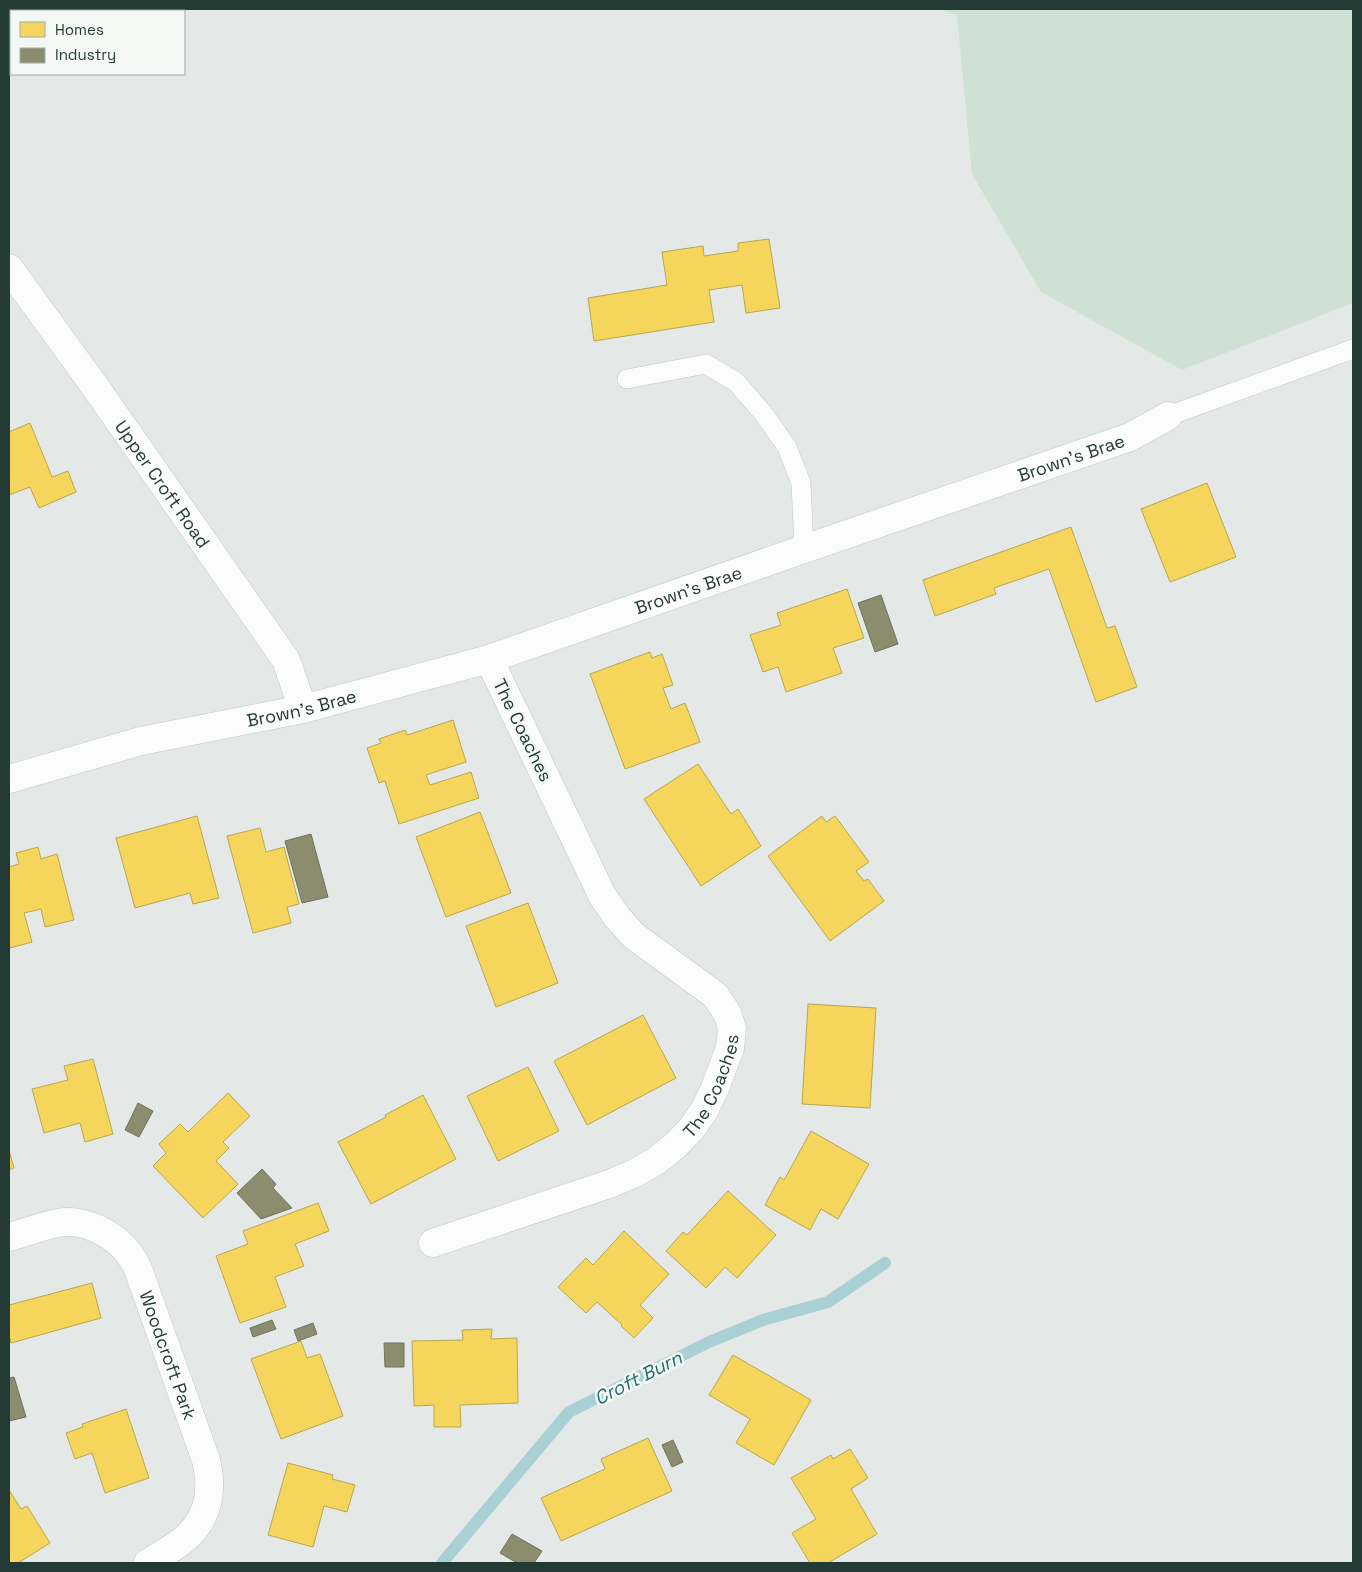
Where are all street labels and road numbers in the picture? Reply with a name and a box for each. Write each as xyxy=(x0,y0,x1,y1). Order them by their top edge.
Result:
street label: Upper Croft Road xyxy=(110,415,215,552)
street label: Brown's Brae xyxy=(1014,428,1128,486)
street label: Brown's Brae xyxy=(631,560,745,619)
street label: The Coaches xyxy=(488,675,558,785)
street label: Brown's Brae xyxy=(244,684,359,731)
street label: The Coaches xyxy=(678,1033,743,1142)
street label: Woodcroft Park xyxy=(135,1287,202,1423)

